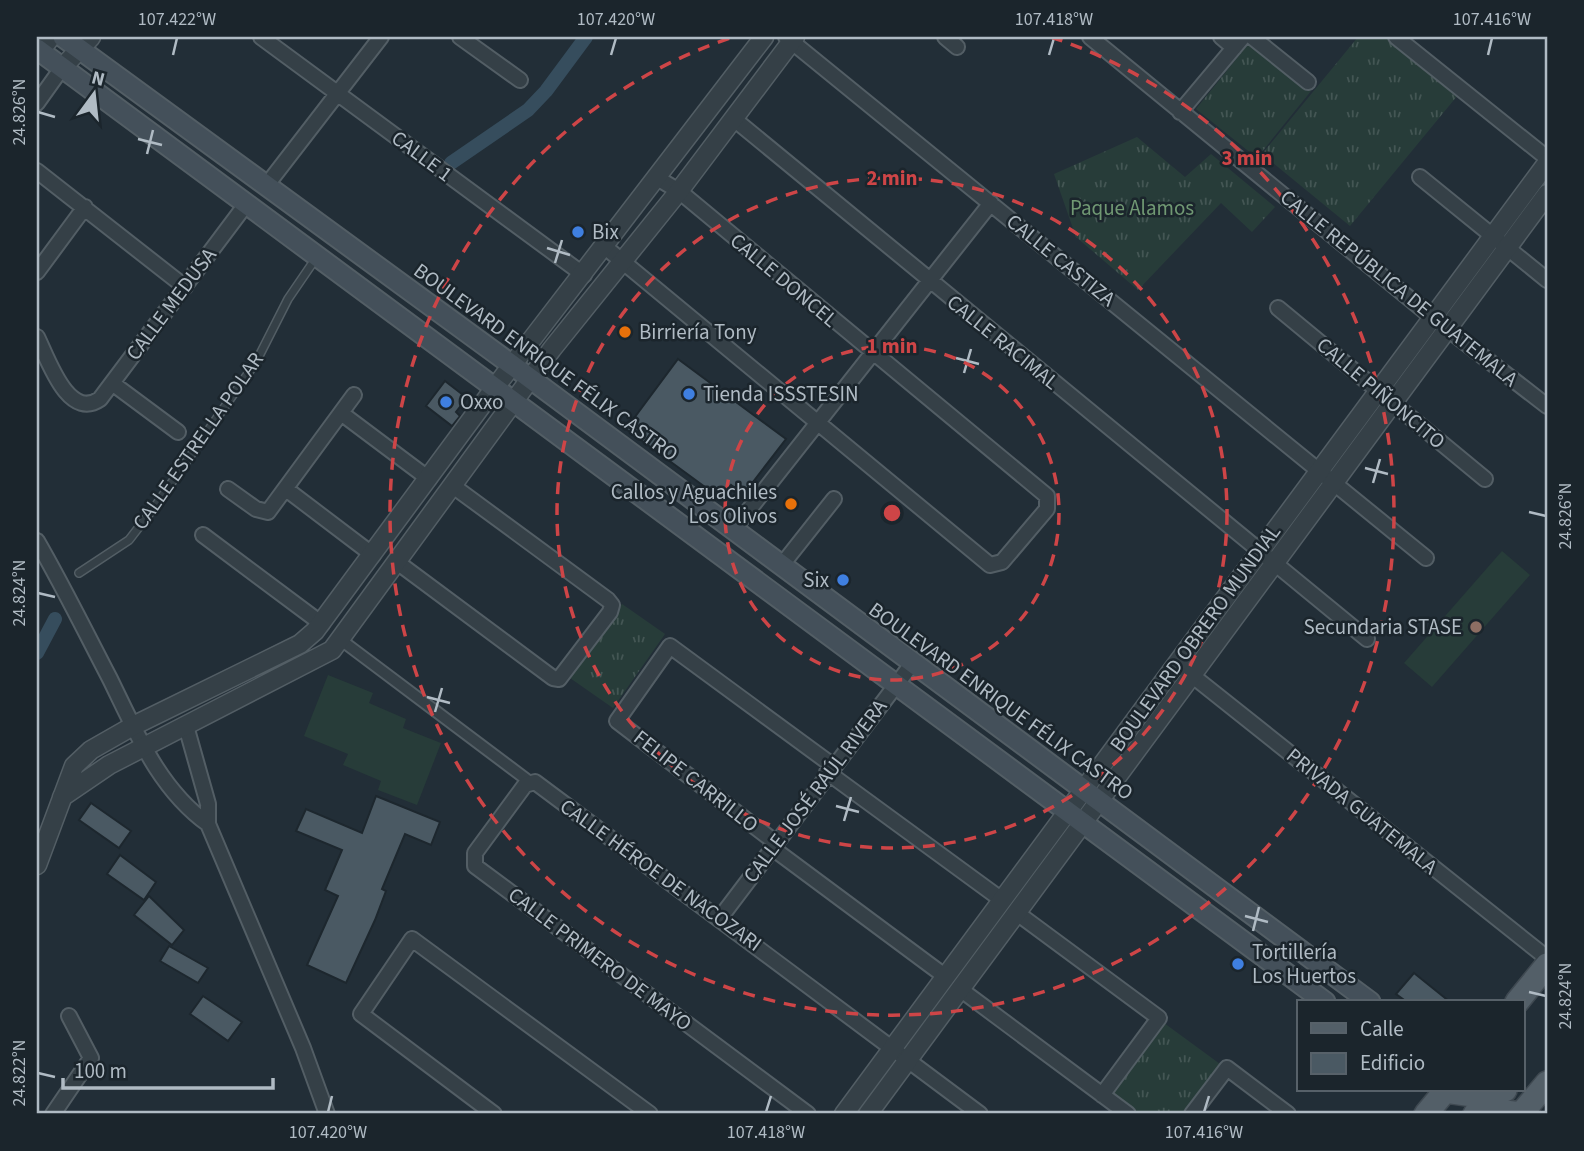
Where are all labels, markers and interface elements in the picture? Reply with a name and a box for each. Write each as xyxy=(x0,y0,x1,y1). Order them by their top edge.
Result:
text: 107.422°W xyxy=(138,7,216,32)
text: 107.420°W xyxy=(577,7,655,32)
text: 107.418°W xyxy=(1015,7,1093,32)
text: 107.416°W xyxy=(1453,7,1531,32)
north arrow xyxy=(60,60,130,130)
text: N xyxy=(88,64,108,94)
text: 24.826°N xyxy=(7,79,32,145)
street label: CALLE 1 xyxy=(385,123,459,189)
text: 3 min xyxy=(1221,143,1273,173)
text: 2 min xyxy=(866,163,918,193)
street label: CALLE REPÚBLICA DE GUATEMALA xyxy=(1274,182,1525,394)
park label: Paque Alamos xyxy=(1070,193,1194,223)
street label: CALLE CASTIZA xyxy=(1000,207,1122,314)
place label: Bix xyxy=(592,217,620,247)
marker: Bix xyxy=(570,224,586,240)
street label: CALLE DONCEL xyxy=(723,226,845,334)
street label: CALLE MEDUSA xyxy=(119,241,224,367)
street label: BOULEVARD ENRIQUE FÉLIX CASTRO xyxy=(408,256,684,468)
street label: CALLE RACIMAL xyxy=(941,287,1065,397)
place label: Birriería Tony xyxy=(639,317,757,347)
marker: Birriería Tony xyxy=(617,324,633,340)
street label: CALLE PIÑONCITO xyxy=(1310,330,1452,456)
text: 1 min xyxy=(866,331,918,361)
street label: CALLE ESTRELLA POLAR xyxy=(125,346,271,536)
place label: Tienda ISSSTESIN xyxy=(703,379,859,409)
marker: Tienda ISSSTESIN xyxy=(681,386,697,402)
place label: Oxxo xyxy=(460,387,503,417)
marker: Oxxo xyxy=(438,394,454,410)
place label: Callos y Aguachiles Los Olivos xyxy=(611,477,777,531)
text: 24.826°N xyxy=(1553,483,1578,549)
marker: Callos y Aguachiles Los Olivos xyxy=(783,496,799,512)
centre of rings xyxy=(880,501,904,525)
street label: BOULEVARD OBRERO MUNDIAL xyxy=(1102,518,1288,758)
text: 24.824°N xyxy=(7,560,32,626)
place label: Six xyxy=(803,565,830,595)
marker: Six xyxy=(835,572,851,588)
street label: BOULEVARD ENRIQUE FÉLIX CASTRO xyxy=(863,595,1139,807)
place label: Secundaria STASE xyxy=(1304,612,1462,642)
marker: Secundaria STASE xyxy=(1468,619,1484,635)
street label: CALLE JOSÉ RAÚL RIVERA xyxy=(736,692,894,889)
street label: FELIPE CARRILLO xyxy=(627,723,765,839)
street label: PRIVADA GUATEMALA xyxy=(1280,741,1444,882)
street label: CALLE HÉROE DE NACOZARI xyxy=(554,791,768,959)
street label: CALLE PRIMERO DE MAYO xyxy=(502,880,698,1038)
place label: Tortillería Los Huertos xyxy=(1252,937,1356,991)
marker: Tortillería Los Huertos xyxy=(1230,956,1246,972)
text: 24.824°N xyxy=(1553,963,1578,1029)
legend xyxy=(1297,1000,1524,1092)
text: Calle xyxy=(1360,1014,1404,1044)
text: 24.822°N xyxy=(7,1040,32,1106)
scale bar xyxy=(63,1046,273,1090)
text: Edificio xyxy=(1360,1048,1425,1078)
text: 100 m xyxy=(74,1056,127,1086)
text: 107.420°W xyxy=(289,1120,367,1145)
text: 107.418°W xyxy=(727,1120,805,1145)
text: 107.416°W xyxy=(1165,1120,1243,1145)

